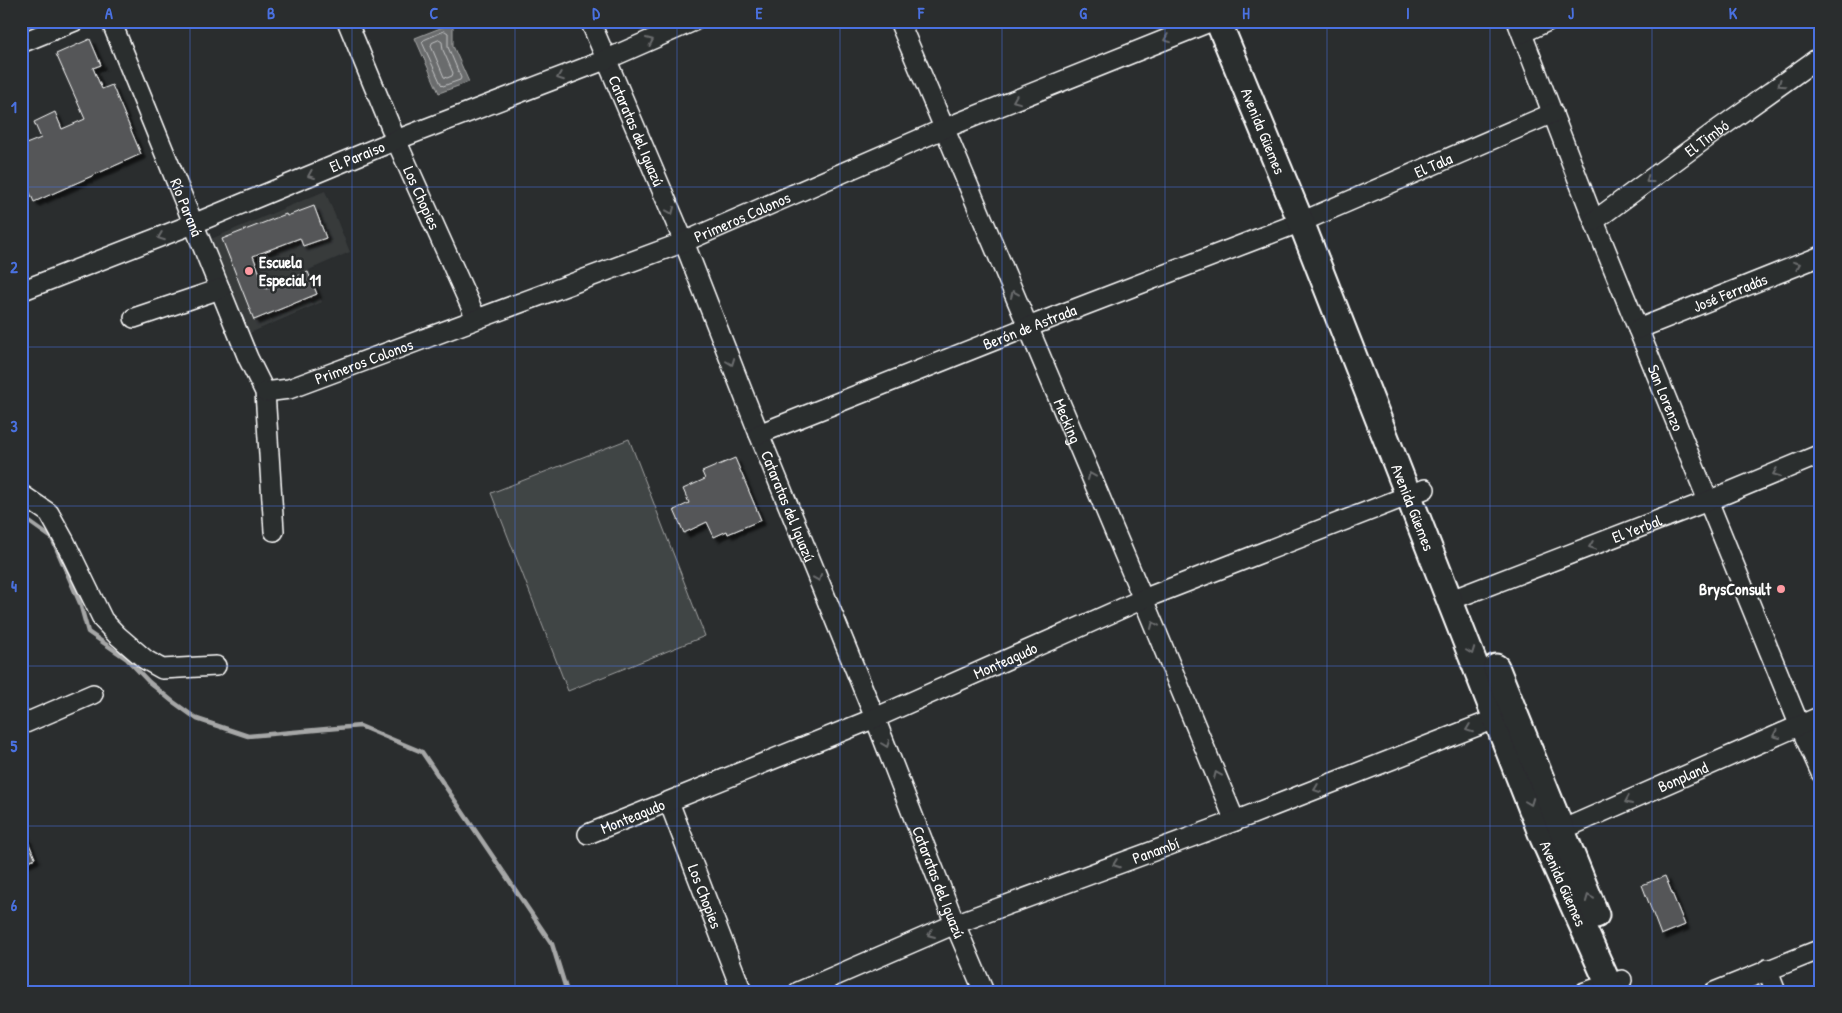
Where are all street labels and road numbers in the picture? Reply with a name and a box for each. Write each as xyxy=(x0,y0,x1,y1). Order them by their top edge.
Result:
street label: Cataratas del Iguazú xyxy=(603,72,670,190)
street label: Avenida Güemes xyxy=(1236,84,1291,177)
street label: El Timbó xyxy=(1680,114,1734,161)
street label: El Paraiso xyxy=(326,135,388,177)
street label: El Tala xyxy=(1411,147,1456,183)
street label: Los Chopies xyxy=(398,163,446,233)
street label: Río Paraná xyxy=(165,175,208,240)
street label: Primeros Colonos xyxy=(690,186,794,247)
street label: José Ferradás xyxy=(1690,268,1770,317)
street label: Berón de Astrada xyxy=(979,298,1079,355)
street label: Primeros Colonos xyxy=(312,333,416,389)
street label: San Lorenzo xyxy=(1643,361,1690,435)
street label: Mecking xyxy=(1049,395,1087,447)
street label: Cataratas del Iguazú xyxy=(756,447,821,565)
street label: Avenida Güemes xyxy=(1386,461,1440,554)
street label: El Yerbal xyxy=(1609,509,1666,548)
street label: Monteagudo xyxy=(970,636,1041,684)
street label: Bonpland xyxy=(1654,756,1711,797)
street label: Monteagudo xyxy=(597,793,668,839)
street label: Cataratas del Iguazú xyxy=(907,823,971,942)
street label: Panambí xyxy=(1129,831,1182,869)
street label: Avenida Güemes xyxy=(1535,837,1592,930)
street label: Los Chopies xyxy=(683,861,728,932)

